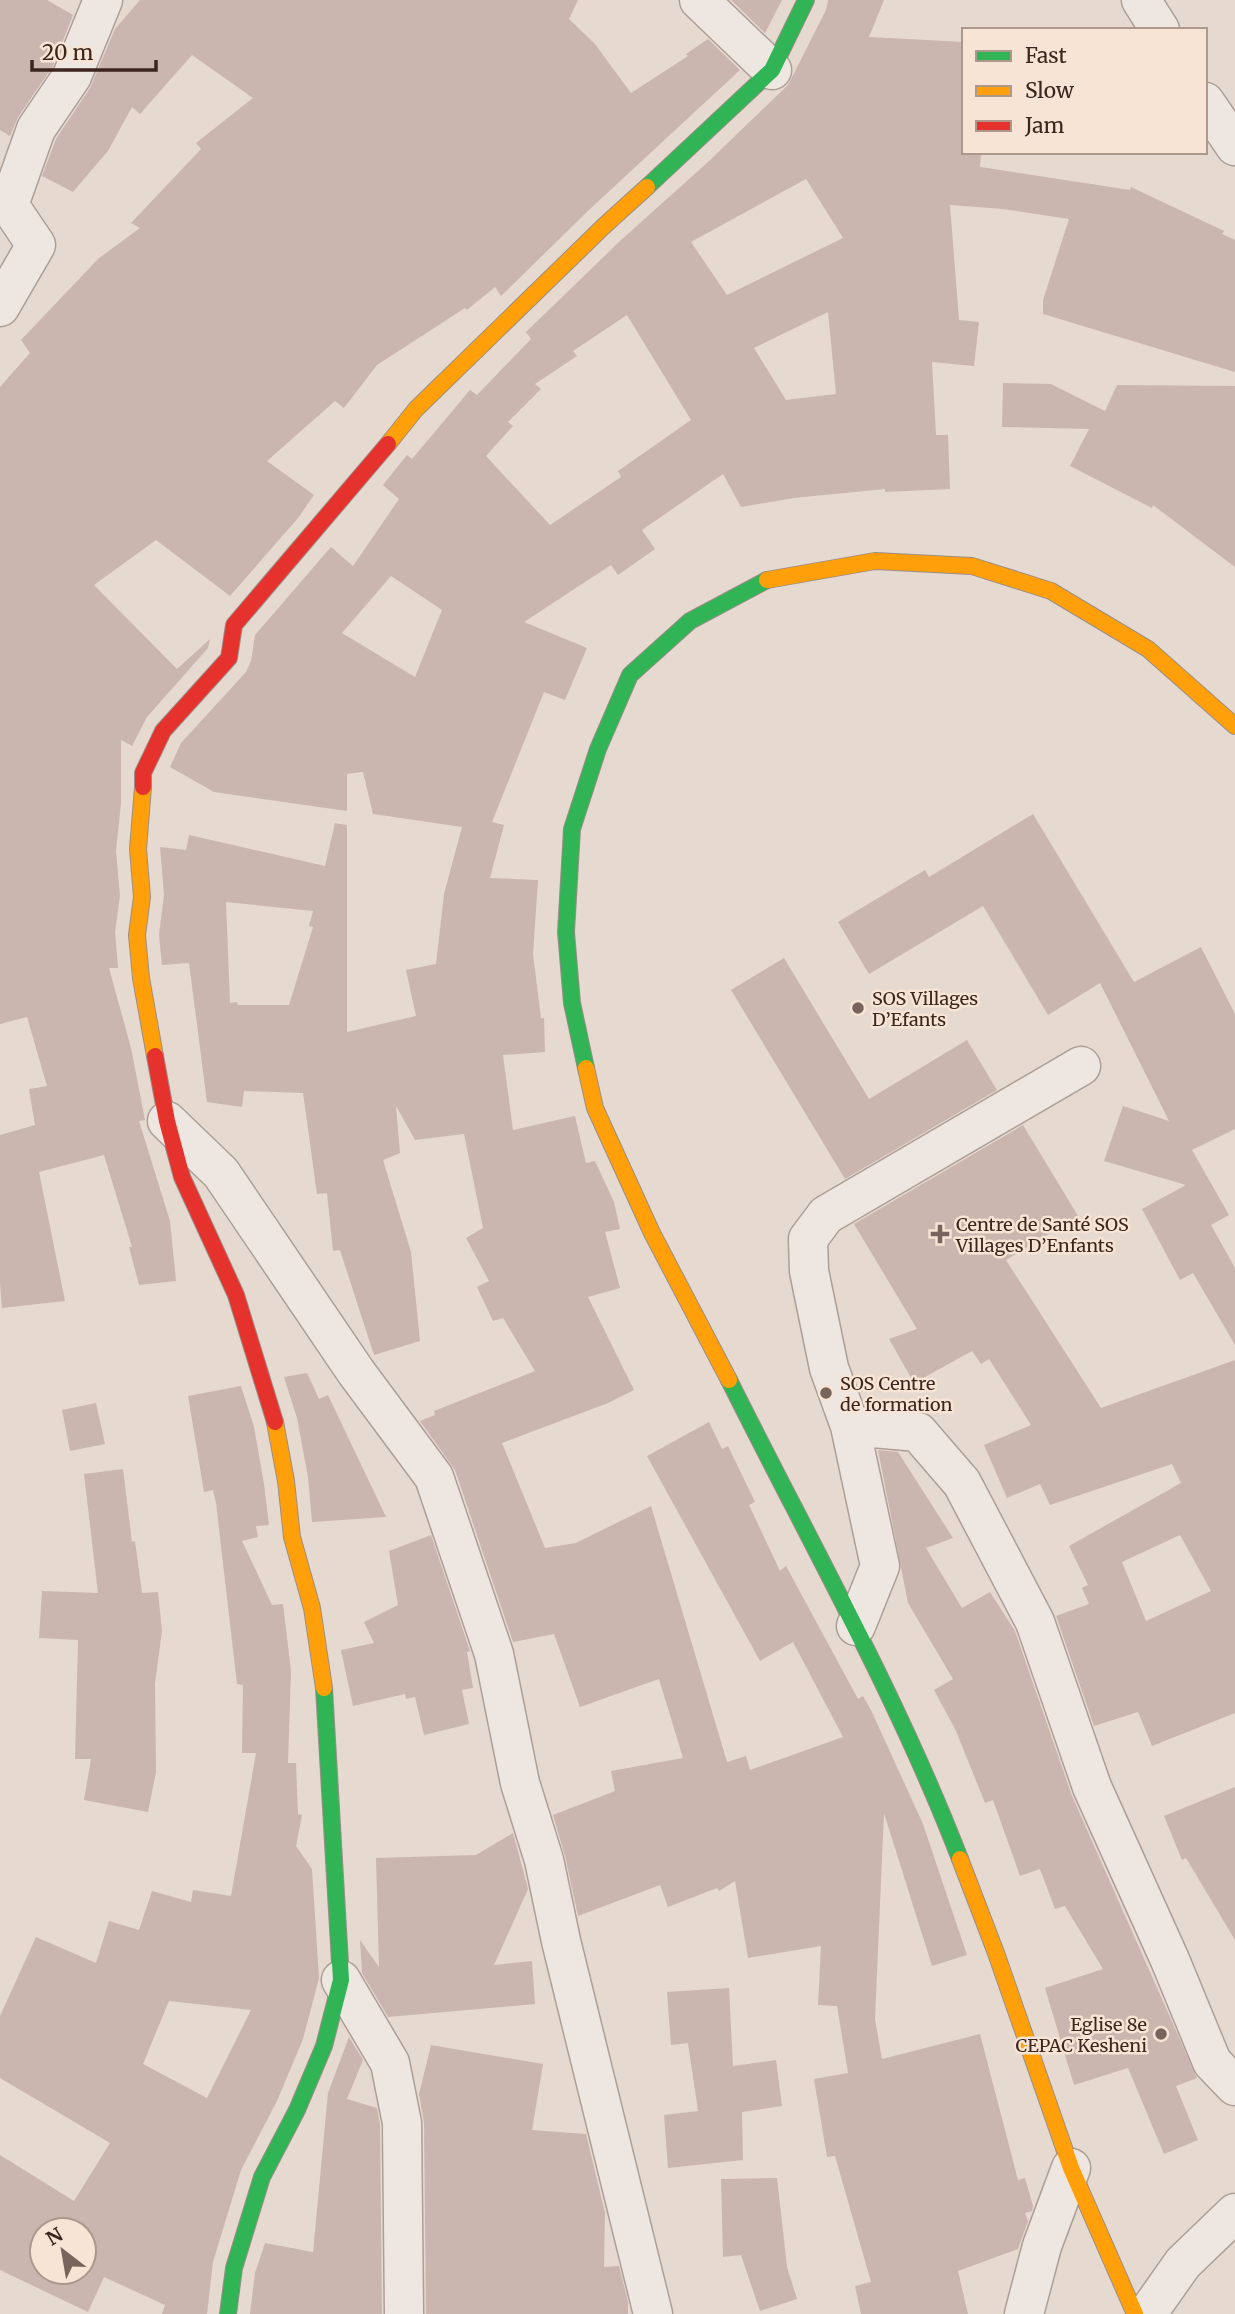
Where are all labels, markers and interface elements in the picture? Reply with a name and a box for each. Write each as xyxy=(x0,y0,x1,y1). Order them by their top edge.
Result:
scale bar xyxy=(32,28,156,72)
legend xyxy=(962,28,1207,154)
text: 20 m xyxy=(42,39,94,66)
text: Fast xyxy=(1025,42,1067,69)
text: Slow xyxy=(1025,77,1074,104)
text: Jam xyxy=(1024,112,1064,139)
place label: SOS Villages D’Efants xyxy=(872,987,978,1031)
marker: SOS Villages D’Efants xyxy=(850,1000,866,1016)
place label: Centre de Santé SOS Villages D’Enfants xyxy=(955,1213,1129,1257)
marker: Centre de Santé SOS Villages D’Enfants xyxy=(930,1224,950,1244)
place label: SOS Centre de formation xyxy=(840,1372,953,1416)
marker: SOS Centre de formation xyxy=(818,1385,834,1401)
place label: Eglise 8e CEPAC Kesheni xyxy=(1016,2013,1147,2057)
marker: Eglise 8e CEPAC Kesheni xyxy=(1153,2026,1169,2042)
north arrow xyxy=(28,2216,98,2286)
text: N xyxy=(42,2222,67,2251)

